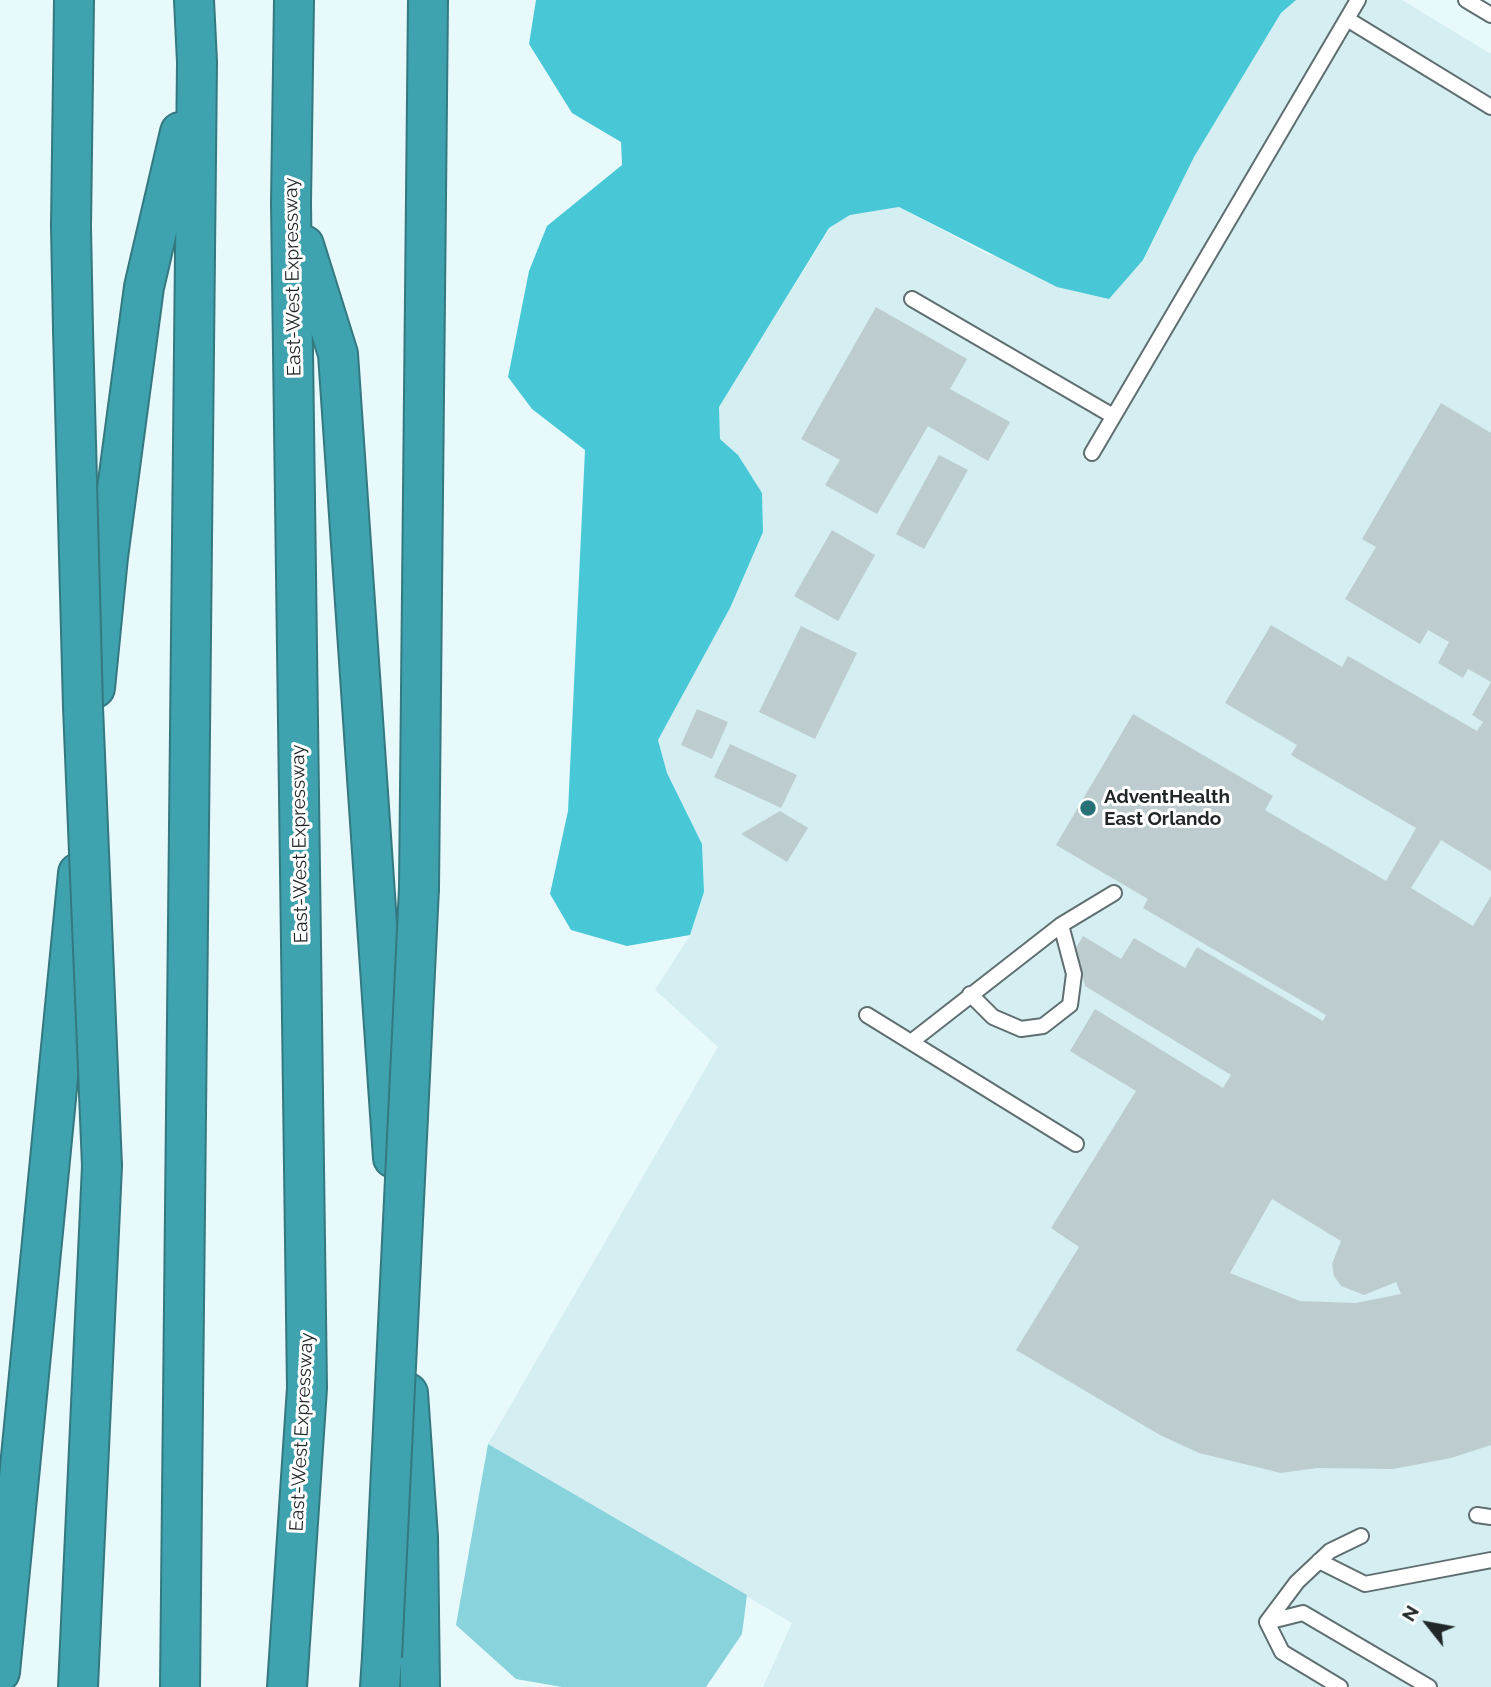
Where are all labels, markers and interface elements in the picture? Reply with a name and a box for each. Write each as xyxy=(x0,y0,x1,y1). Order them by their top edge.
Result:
street label: East-West Expressway xyxy=(280,177,306,377)
street label: East-West Expressway xyxy=(287,744,313,944)
place label: AdventHealth East Orlando xyxy=(1104,786,1230,830)
marker: AdventHealth East Orlando xyxy=(1078,798,1098,818)
street label: East-West Expressway xyxy=(285,1332,319,1532)
north arrow xyxy=(1393,1589,1463,1659)
text: N xyxy=(1397,1601,1423,1625)

